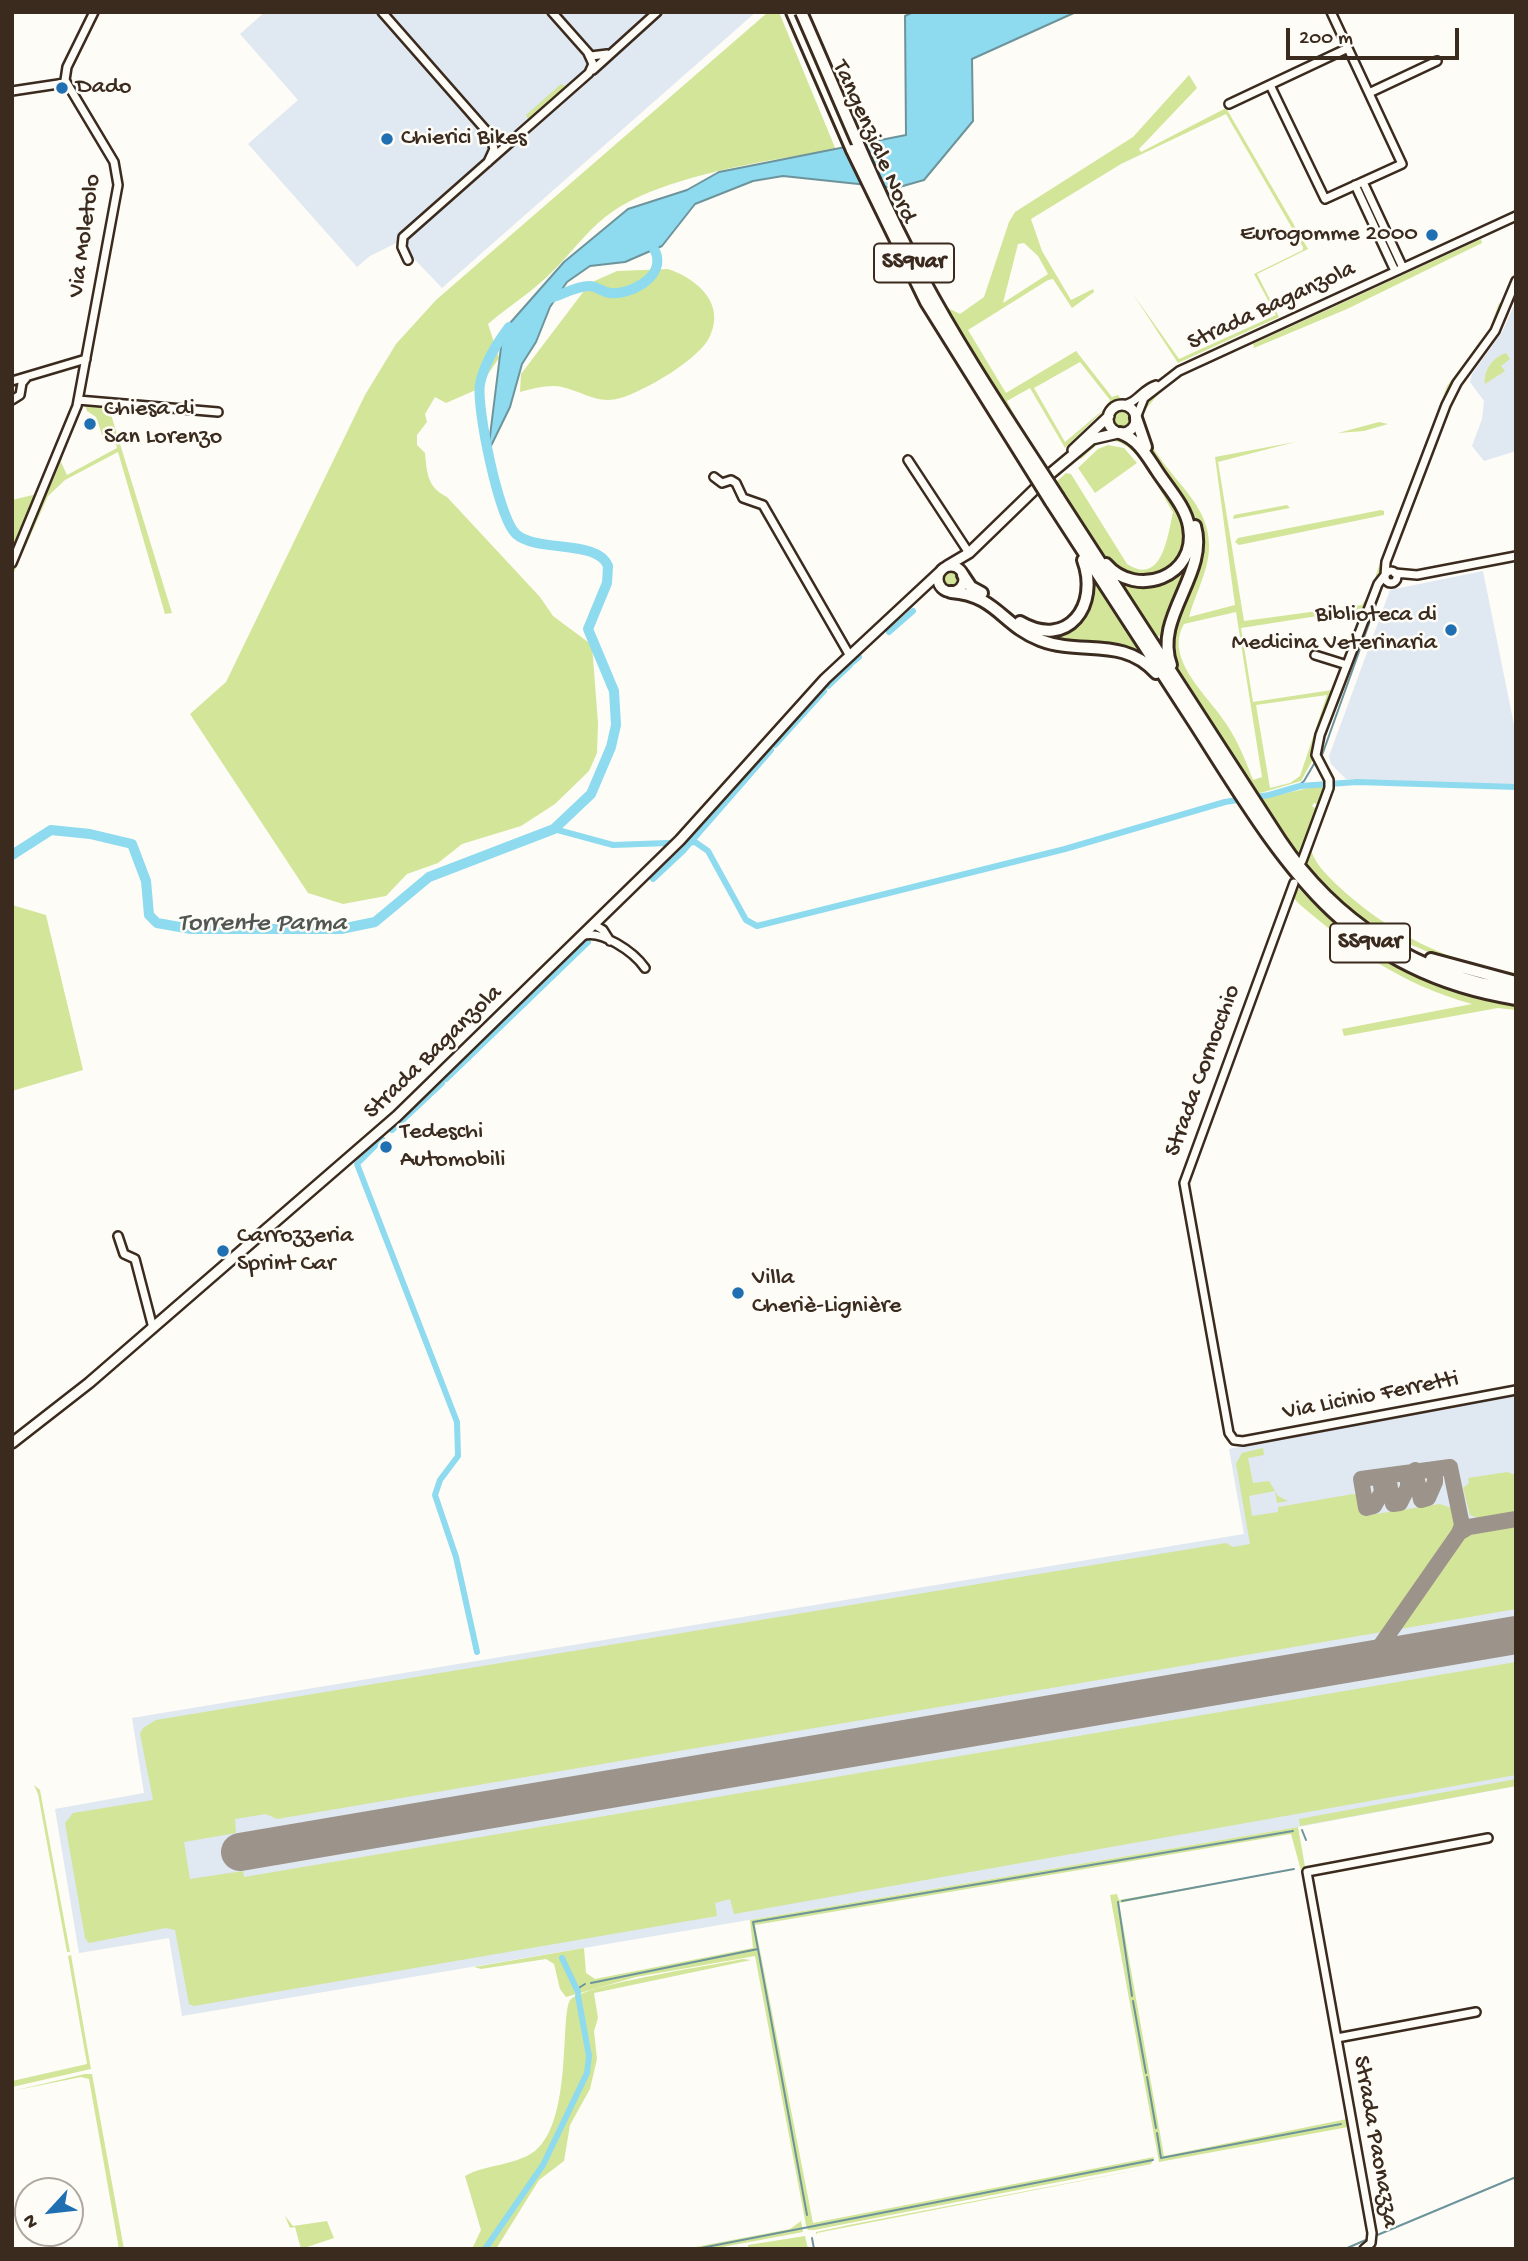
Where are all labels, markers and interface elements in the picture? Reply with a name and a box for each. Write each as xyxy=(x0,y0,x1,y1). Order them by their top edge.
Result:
scale bar xyxy=(1290,14,1463,58)
text: 200 m xyxy=(1299,27,1353,52)
street label: Tangenziale Nord xyxy=(824,56,922,228)
place label: Dado xyxy=(76,74,131,102)
marker: Dado xyxy=(54,80,70,96)
place label: Chierici Bikes xyxy=(401,125,527,153)
marker: Chierici Bikes xyxy=(379,131,395,147)
street label: Via Moletolo xyxy=(63,172,109,300)
place label: Eurogomme 2000 xyxy=(1240,221,1418,249)
marker: Eurogomme 2000 xyxy=(1424,227,1440,243)
road number: SS9var xyxy=(874,244,954,282)
street label: Strada Baganzola xyxy=(1184,256,1360,358)
place label: Chiesa di San Lorenzo xyxy=(104,396,222,452)
marker: Chiesa di San Lorenzo xyxy=(82,416,98,432)
place label: Biblioteca di Medicina Veterinaria xyxy=(1232,602,1437,658)
marker: Biblioteca di Medicina Veterinaria xyxy=(1443,622,1459,638)
water label: Torrente Parma xyxy=(178,909,346,941)
road number: SS9var xyxy=(1330,924,1410,962)
street label: Strada Baganzola xyxy=(359,980,509,1126)
street label: Strada Cornocchio xyxy=(1160,981,1248,1161)
place label: Tedeschi Automobili xyxy=(400,1119,506,1175)
marker: Tedeschi Automobili xyxy=(378,1139,394,1155)
place label: Carrozzeria Sprint Car xyxy=(237,1223,353,1279)
marker: Carrozzeria Sprint Car xyxy=(215,1243,231,1259)
place label: Villa Cheriè-Lignière xyxy=(752,1265,901,1321)
marker: Villa Cheriè-Lignière xyxy=(730,1285,746,1301)
street label: Via Licinio Ferretti xyxy=(1281,1366,1461,1428)
street label: Strada Paonazza xyxy=(1345,2054,1403,2230)
north arrow xyxy=(14,2177,84,2247)
text: N xyxy=(19,2210,45,2232)

